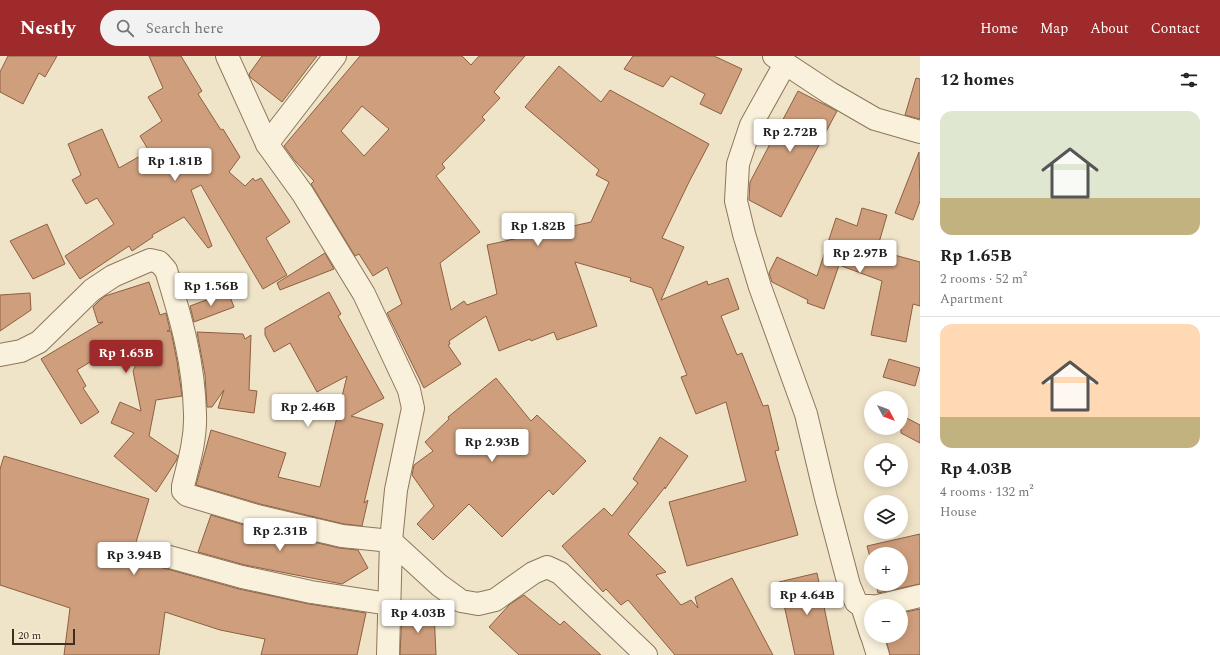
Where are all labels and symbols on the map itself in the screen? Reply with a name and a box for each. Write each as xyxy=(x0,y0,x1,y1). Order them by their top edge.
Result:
pin: Rp 2.72B xyxy=(749,119,831,153)
pin: Rp 1.81B xyxy=(134,148,216,182)
pin: Rp 1.82B xyxy=(497,213,579,247)
pin: Rp 2.97B xyxy=(819,240,901,274)
pin: Rp 1.56B xyxy=(170,273,252,307)
pin: Rp 1.65B xyxy=(85,340,167,374)
north arrow xyxy=(864,391,908,435)
pin: Rp 2.46B xyxy=(267,394,349,428)
pin: Rp 2.93B xyxy=(451,429,533,463)
pin: Rp 2.31B xyxy=(239,518,321,552)
pin: Rp 3.94B xyxy=(93,542,175,576)
pin: Rp 4.64B xyxy=(766,582,848,616)
pin: Rp 4.03B xyxy=(377,600,459,634)
scale bar xyxy=(12,627,75,646)

